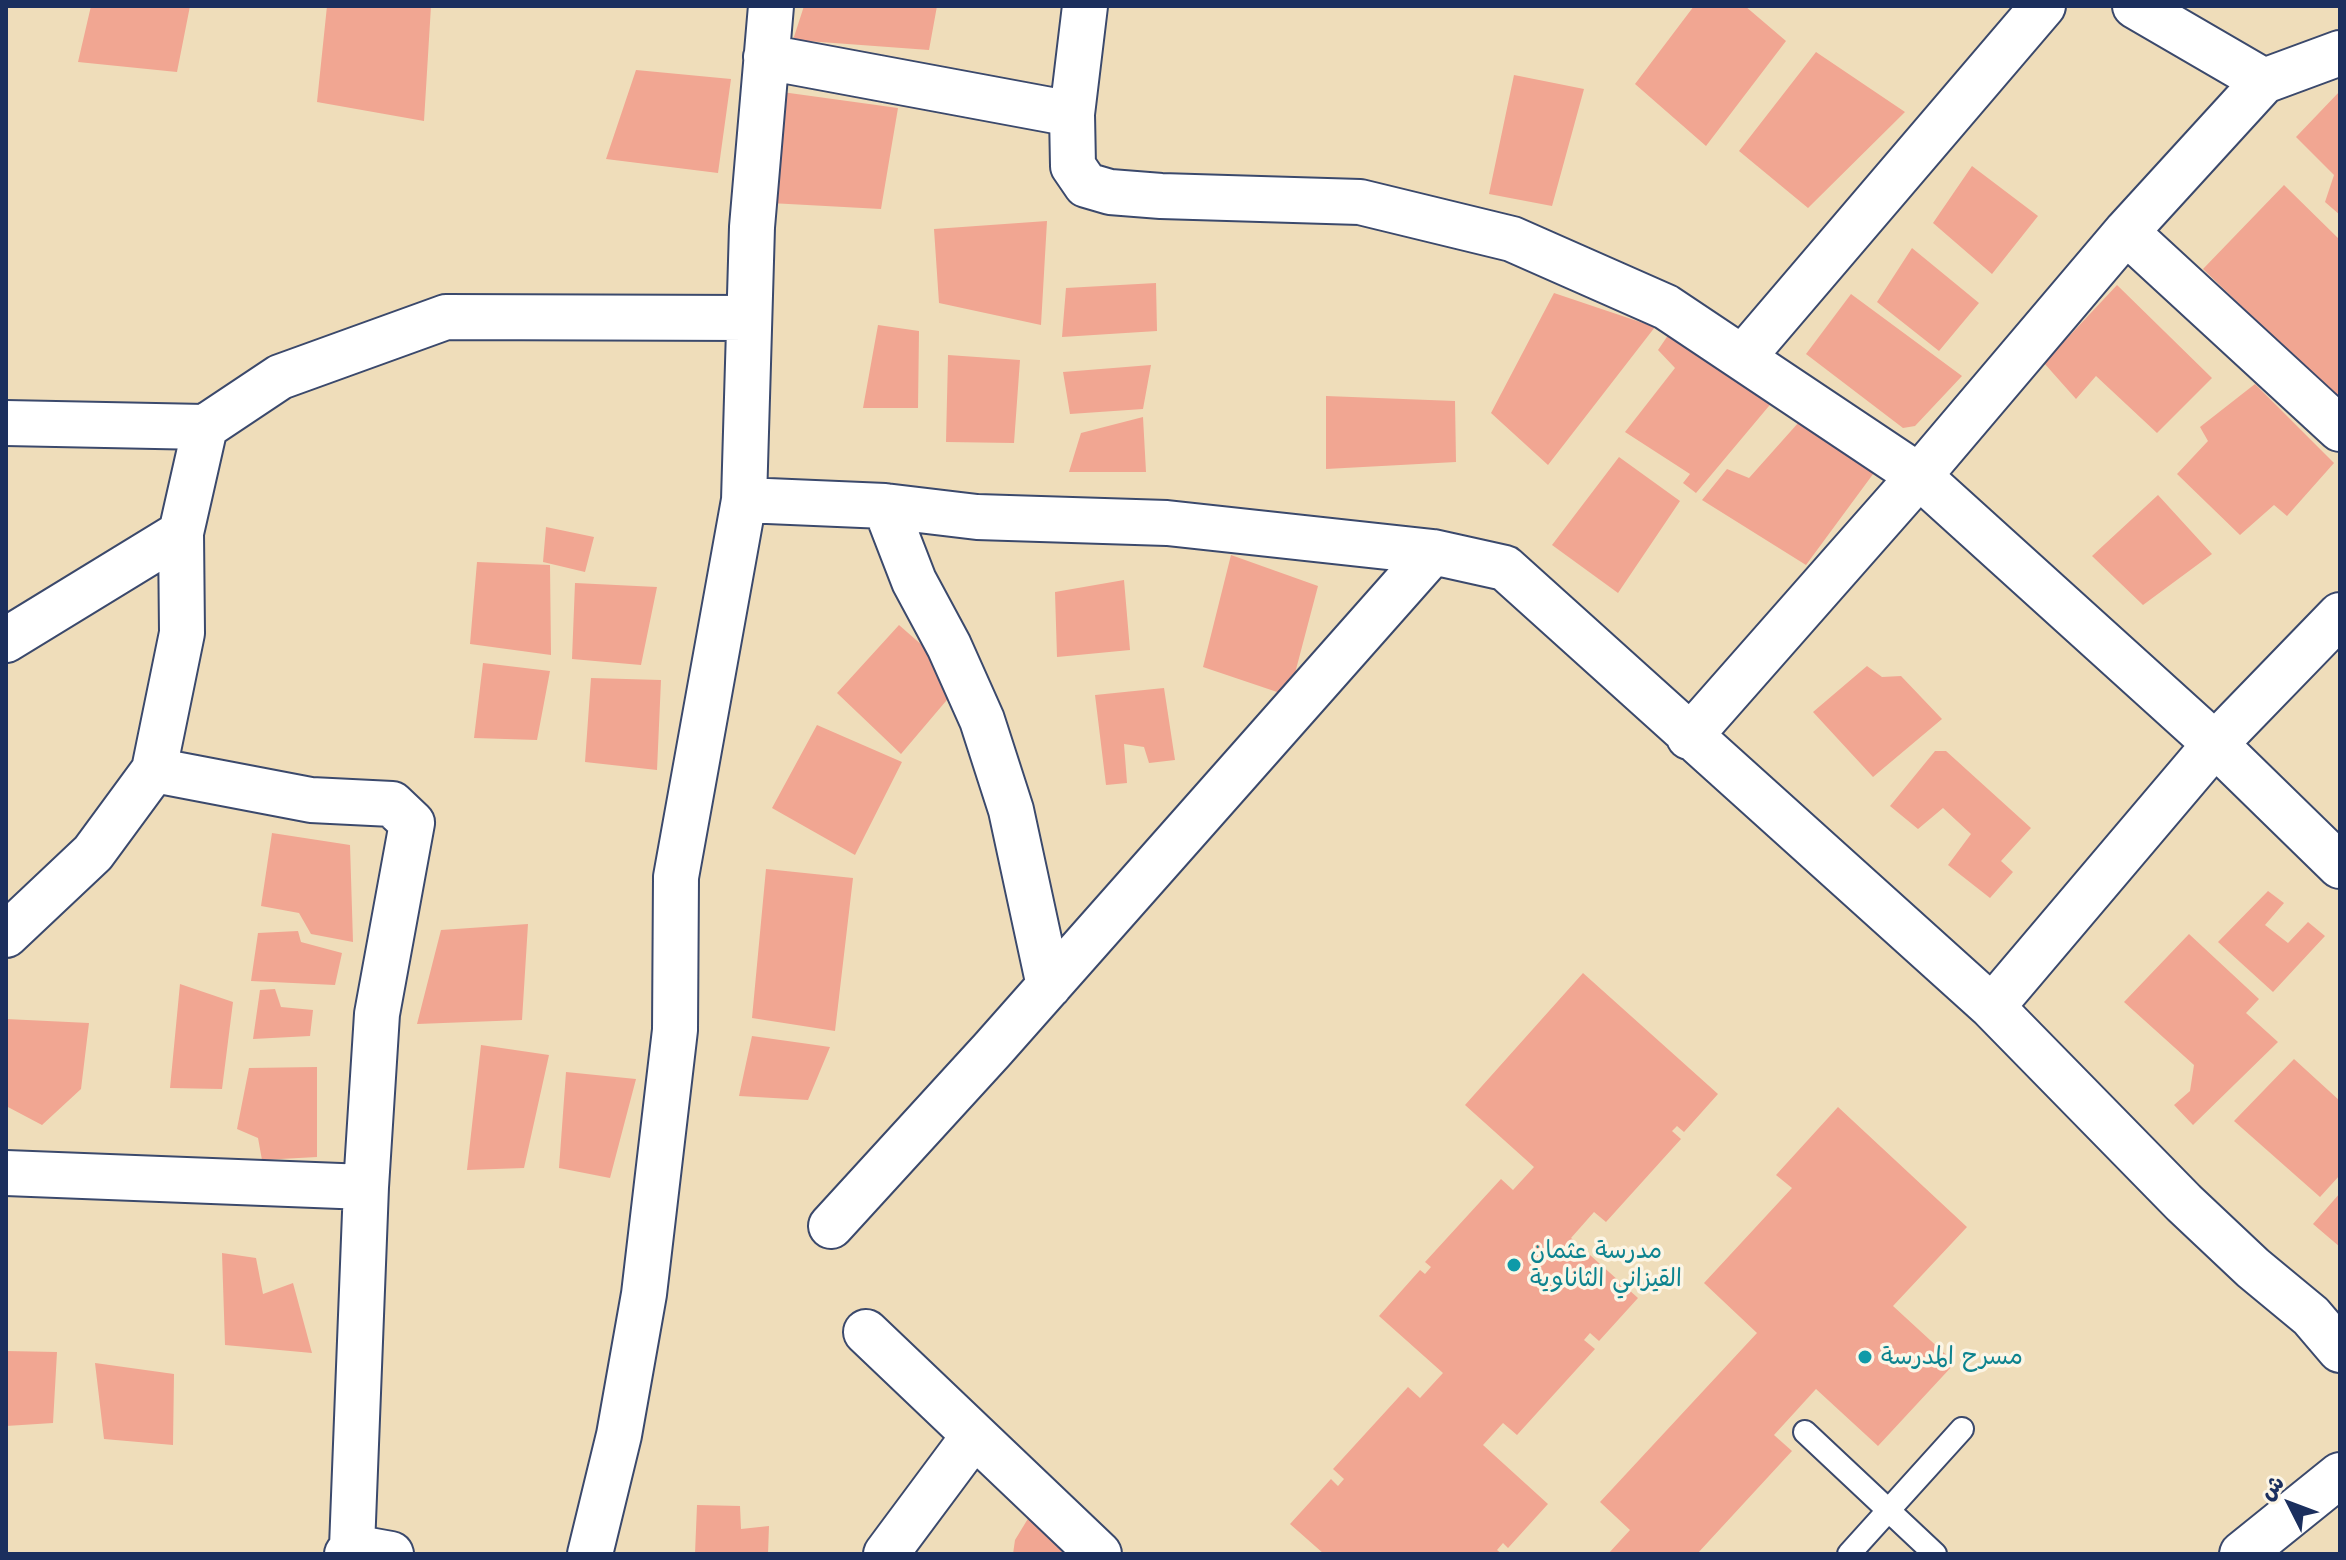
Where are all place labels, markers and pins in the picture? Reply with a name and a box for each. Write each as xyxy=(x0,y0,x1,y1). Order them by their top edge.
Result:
place label: مدرسة عثمان القيزاني الثاناوية xyxy=(1530,1237,1682,1293)
marker: مدرسة عثمان القيزاني الثاناوية xyxy=(1505,1256,1523,1274)
place label: مسرح المدرسة xyxy=(1881,1343,2023,1371)
marker: مسرح المدرسة xyxy=(1856,1348,1874,1366)

